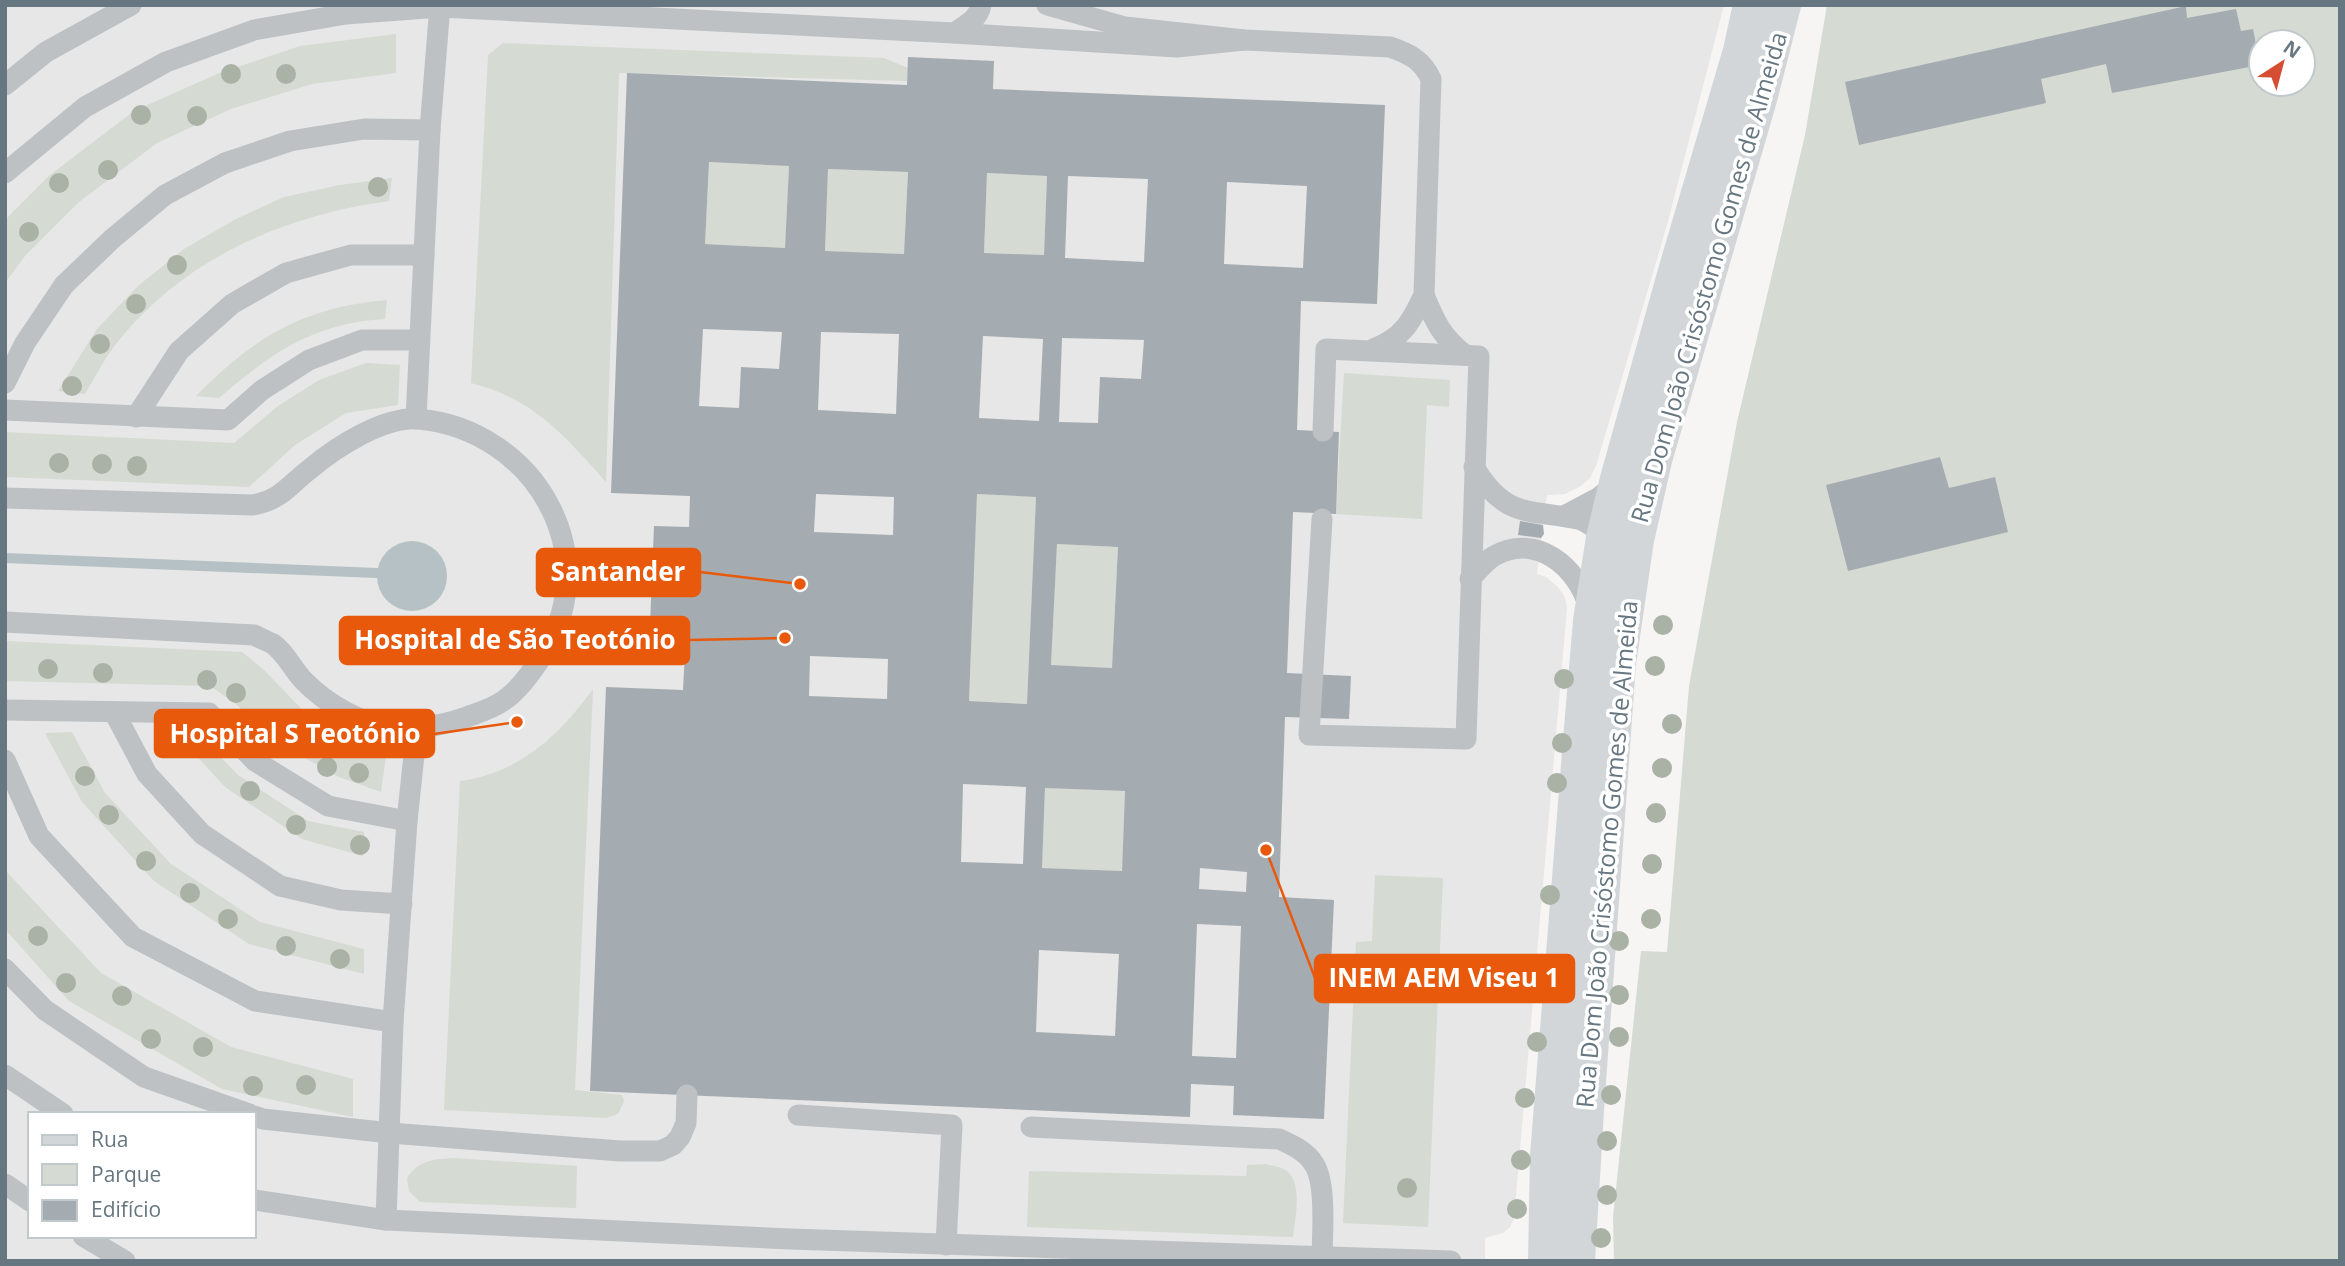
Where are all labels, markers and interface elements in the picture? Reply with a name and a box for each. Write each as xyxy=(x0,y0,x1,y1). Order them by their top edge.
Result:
street label: Rua Dom João Crisóstomo Gomes de Almeida xyxy=(1622,28,1794,526)
north arrow xyxy=(2247,28,2317,98)
text: N xyxy=(2278,34,2306,64)
callout: Santander xyxy=(537,549,700,596)
text: Santander xyxy=(551,553,686,589)
street label: Rua Dom João Crisóstomo Gomes de Almeida xyxy=(1567,599,1645,1109)
callout: Hospital de São Teotónio xyxy=(340,617,689,664)
text: Hospital de São Teotónio xyxy=(354,621,676,657)
callout: Hospital S Teotónio xyxy=(155,710,434,757)
text: Hospital S Teotónio xyxy=(169,715,421,751)
callout: INEM AEM Viseu 1 xyxy=(1315,955,1574,1002)
text: INEM AEM Viseu 1 xyxy=(1328,959,1560,995)
legend xyxy=(28,1112,256,1238)
text: Rua xyxy=(91,1125,129,1153)
text: Parque xyxy=(91,1160,161,1188)
text: Edifício xyxy=(91,1195,161,1223)

